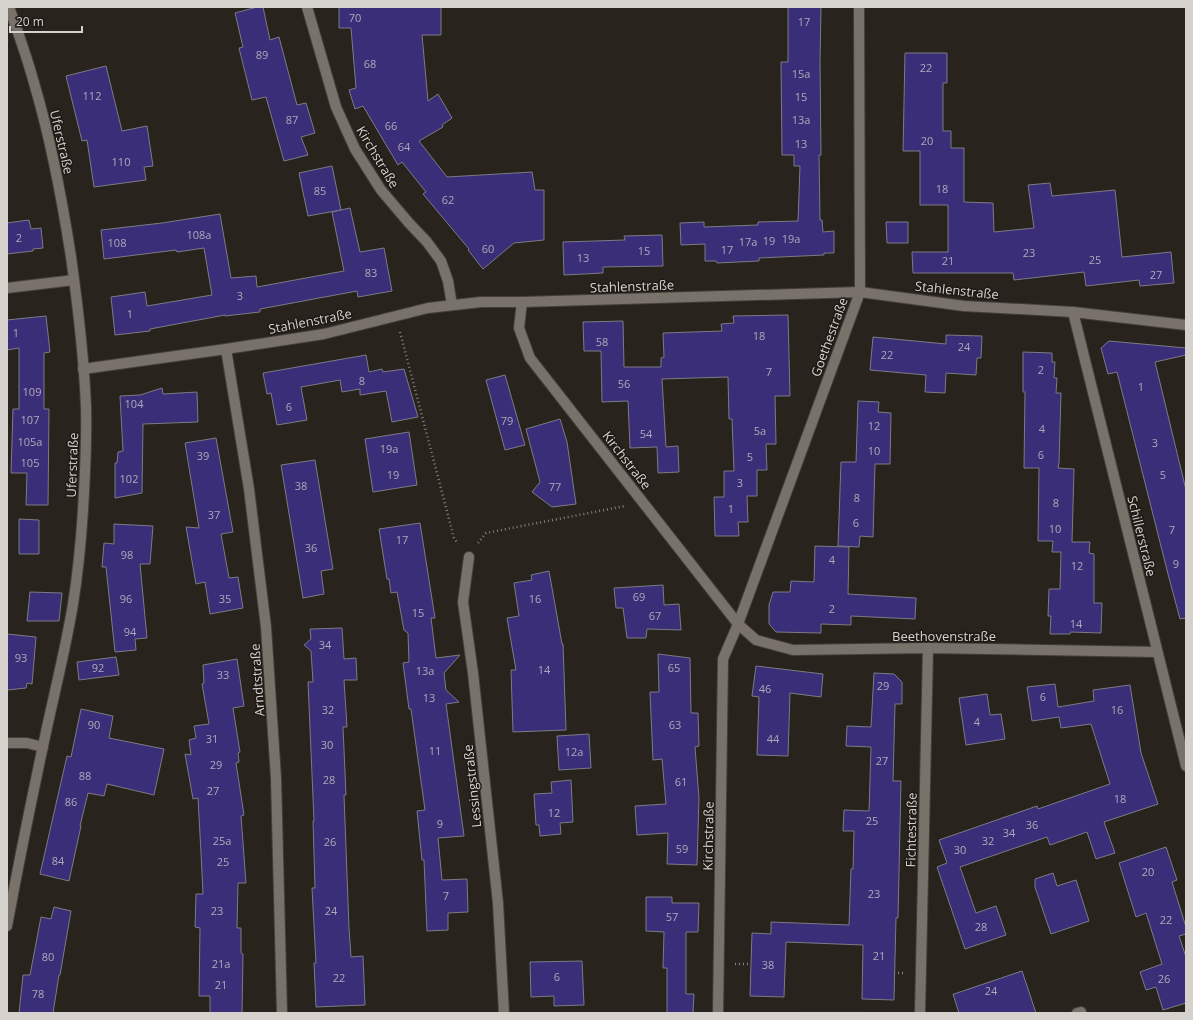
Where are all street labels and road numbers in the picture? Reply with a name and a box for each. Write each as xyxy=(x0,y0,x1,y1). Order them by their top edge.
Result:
street label: Uferstraße xyxy=(46,108,78,176)
street label: Kirchstraße xyxy=(352,123,404,191)
street label: Stahlenstraße xyxy=(590,276,674,296)
street label: Stahlenstraße xyxy=(914,277,1000,303)
street label: Goethestraße xyxy=(806,295,852,379)
street label: Stahlenstraße xyxy=(267,304,353,338)
street label: Kirchstraße xyxy=(599,427,655,493)
street label: Uferstraße xyxy=(62,432,82,498)
street label: Schillerstraße xyxy=(1123,494,1161,578)
street label: Beethovenstraße xyxy=(892,627,996,645)
street label: Arndtstraße xyxy=(245,643,269,717)
street label: Lessingstraße xyxy=(459,744,485,828)
street label: Fichtestraße xyxy=(901,792,921,868)
street label: Kirchstraße xyxy=(698,801,718,871)

